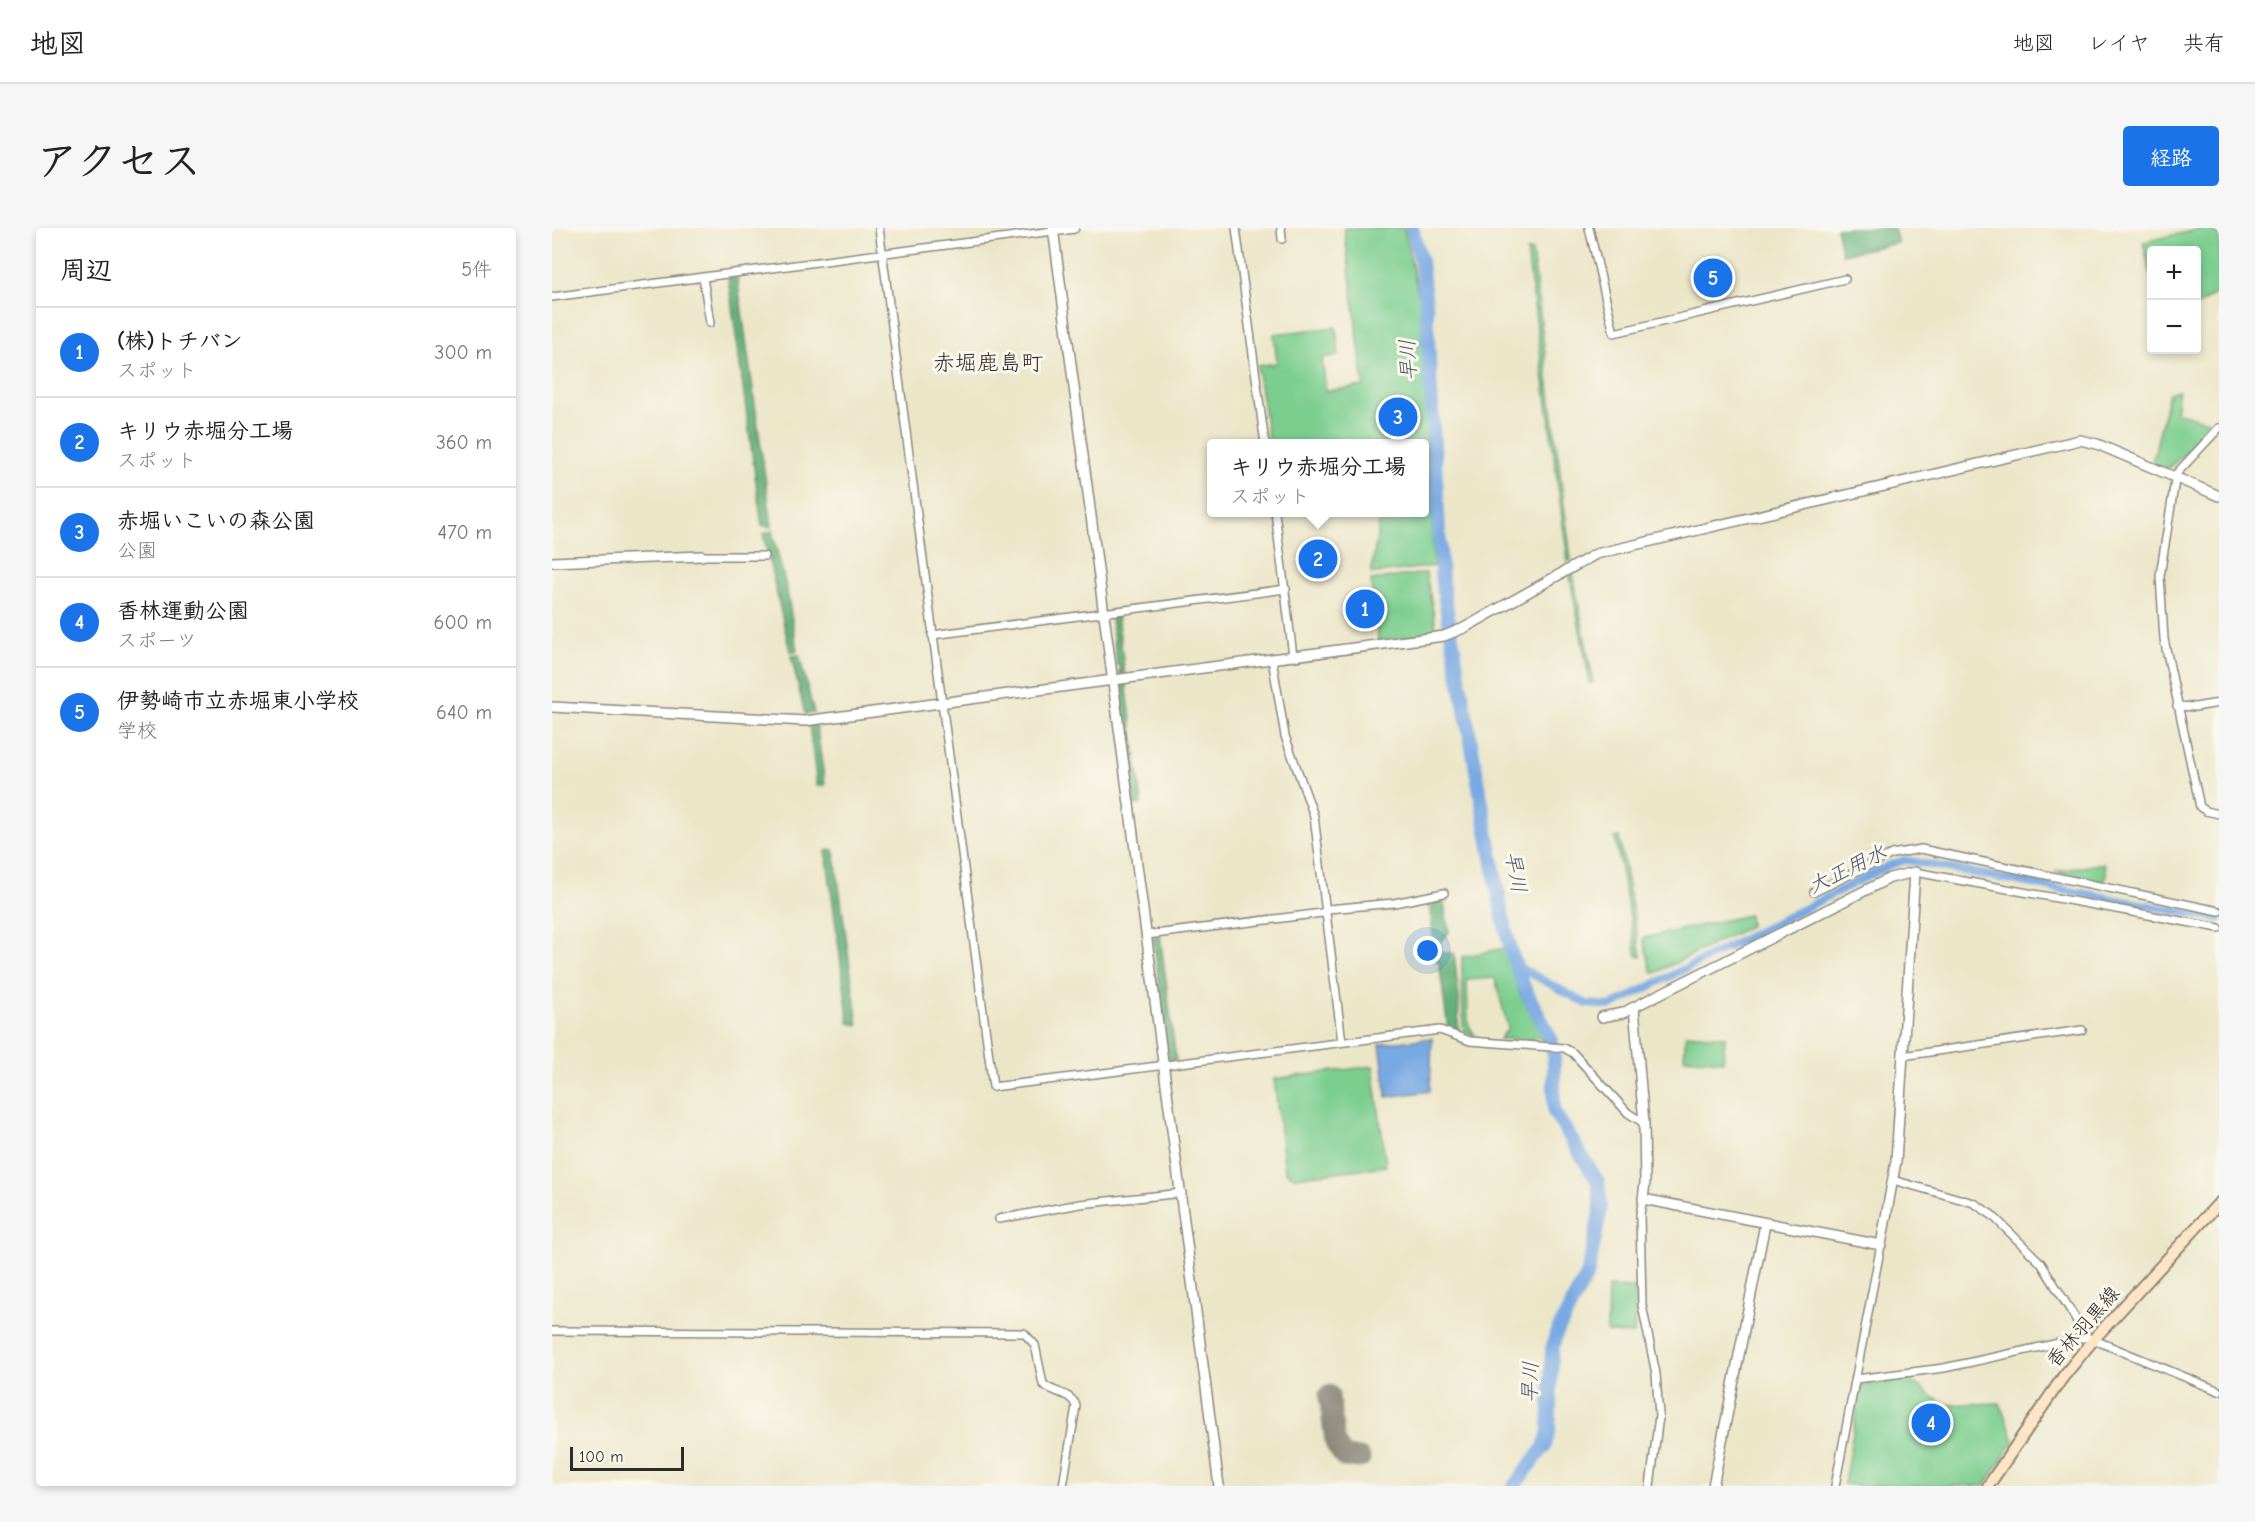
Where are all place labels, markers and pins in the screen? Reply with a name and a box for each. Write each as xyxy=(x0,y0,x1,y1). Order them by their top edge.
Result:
pin: 5 xyxy=(1694,256,1732,300)
pin: 3 xyxy=(1378,394,1418,440)
pin: 2 xyxy=(1298,536,1338,582)
pin: 1 xyxy=(1346,586,1384,632)
pin: 4 xyxy=(1912,1400,1950,1446)

